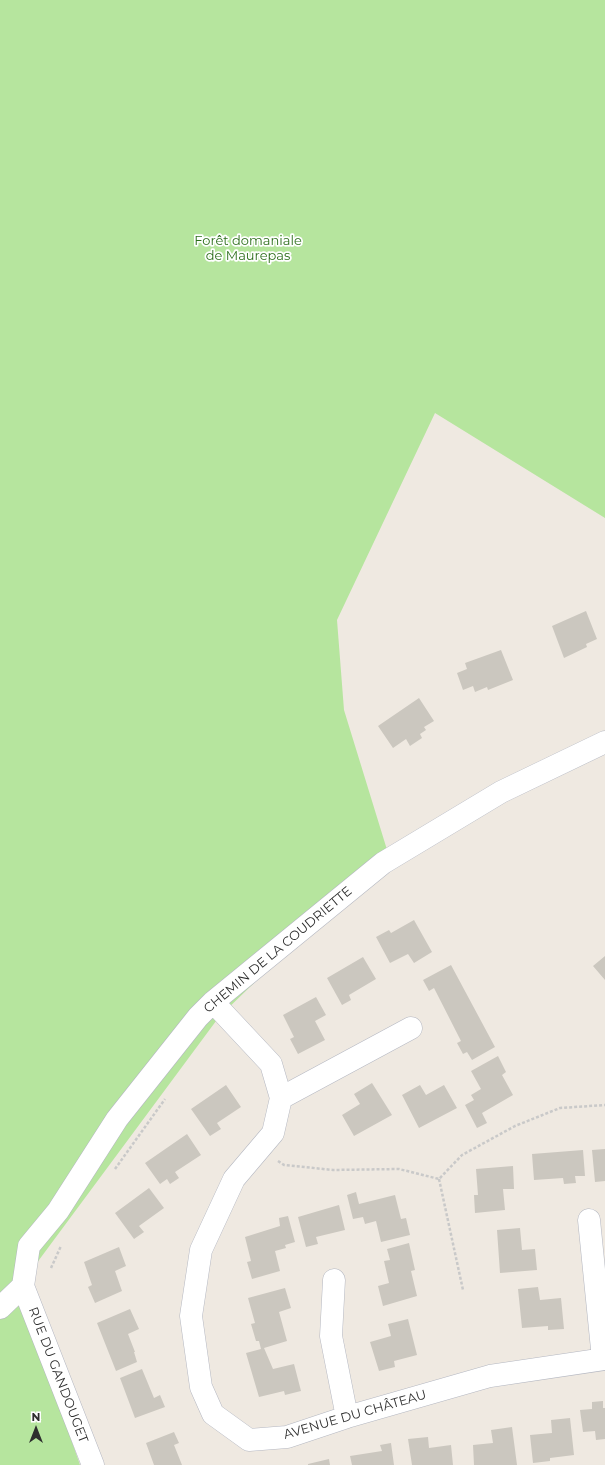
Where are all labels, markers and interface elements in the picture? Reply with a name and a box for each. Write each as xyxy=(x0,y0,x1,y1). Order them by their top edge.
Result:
park label: Forêt domaniale de Maurepas xyxy=(194,233,302,264)
street label: CHEMIN DE LA COUDRIETTE xyxy=(201,883,355,1017)
street label: RUE DU GANDOUGET xyxy=(25,1305,91,1445)
street label: AVENUE DU CHÂTEAU xyxy=(282,1387,428,1443)
north arrow xyxy=(16,1409,56,1449)

